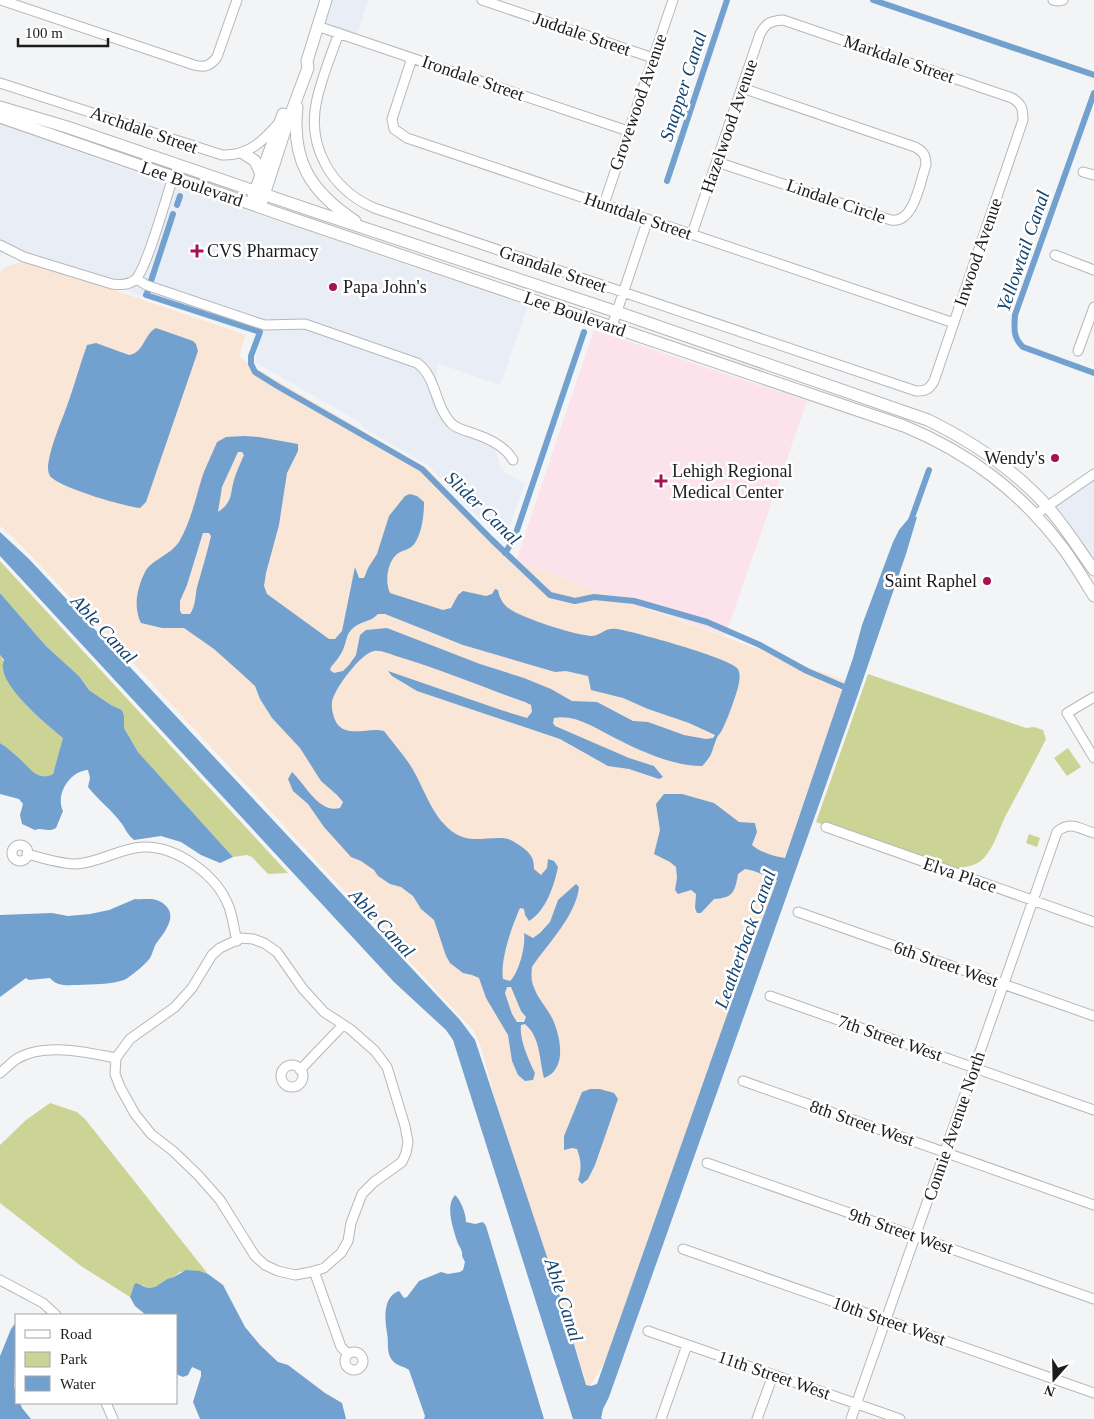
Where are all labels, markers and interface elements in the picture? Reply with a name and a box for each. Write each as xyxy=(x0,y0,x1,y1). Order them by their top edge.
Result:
street label: Juddale Street xyxy=(531,8,633,60)
scale bar xyxy=(18,15,108,47)
text: 100 m xyxy=(25,25,63,41)
water label: Snapper Canal xyxy=(655,28,711,144)
street label: Grovewood Avenue xyxy=(605,31,671,173)
street label: Markdale Street xyxy=(841,31,957,87)
street label: Irondale Street xyxy=(419,51,527,105)
street label: Hazelwood Avenue xyxy=(697,56,761,196)
street label: Archdale Street xyxy=(88,102,200,158)
street label: Lee Boulevard xyxy=(138,157,246,211)
street label: Lindale Circle xyxy=(784,175,888,227)
street label: Huntdale Street xyxy=(582,188,694,244)
water label: Yellowtail Canal xyxy=(992,188,1054,314)
street label: Inwood Avenue xyxy=(950,195,1006,309)
place label: CVS Pharmacy xyxy=(207,241,319,261)
street label: Grandale Street xyxy=(497,241,609,297)
marker: CVS Pharmacy xyxy=(191,245,203,257)
place label: Papa John's xyxy=(343,277,427,297)
marker: Papa John's xyxy=(327,281,339,293)
street label: Lee Boulevard xyxy=(521,287,629,341)
place label: Wendy's xyxy=(984,448,1045,468)
marker: Wendy's xyxy=(1049,452,1061,464)
place label: Lehigh Regional Medical Center xyxy=(672,461,792,502)
water label: Slider Canal xyxy=(441,467,525,549)
marker: Lehigh Regional Medical Center xyxy=(654,474,668,488)
place label: Saint Raphel xyxy=(885,571,977,591)
marker: Saint Raphel xyxy=(981,575,993,587)
water label: Able Canal xyxy=(66,589,141,668)
street label: Elva Place xyxy=(921,853,999,897)
water label: Leatherback Canal xyxy=(710,867,780,1012)
water label: Able Canal xyxy=(344,883,419,962)
street label: 6th Street West xyxy=(891,937,1001,991)
street label: 7th Street West xyxy=(835,1011,945,1065)
street label: Connie Avenue North xyxy=(919,1049,989,1203)
street label: 8th Street West xyxy=(807,1096,917,1150)
street label: 9th Street West xyxy=(846,1204,956,1258)
water label: Able Canal xyxy=(540,1254,587,1344)
street label: 10th Street West xyxy=(830,1292,948,1350)
legend xyxy=(15,1314,178,1404)
text: Road xyxy=(60,1326,92,1342)
street label: 11th Street West xyxy=(715,1346,833,1404)
text: Park xyxy=(60,1351,88,1367)
north arrow xyxy=(1029,1354,1079,1404)
text: Water xyxy=(60,1376,95,1392)
text: N xyxy=(1042,1382,1057,1400)

